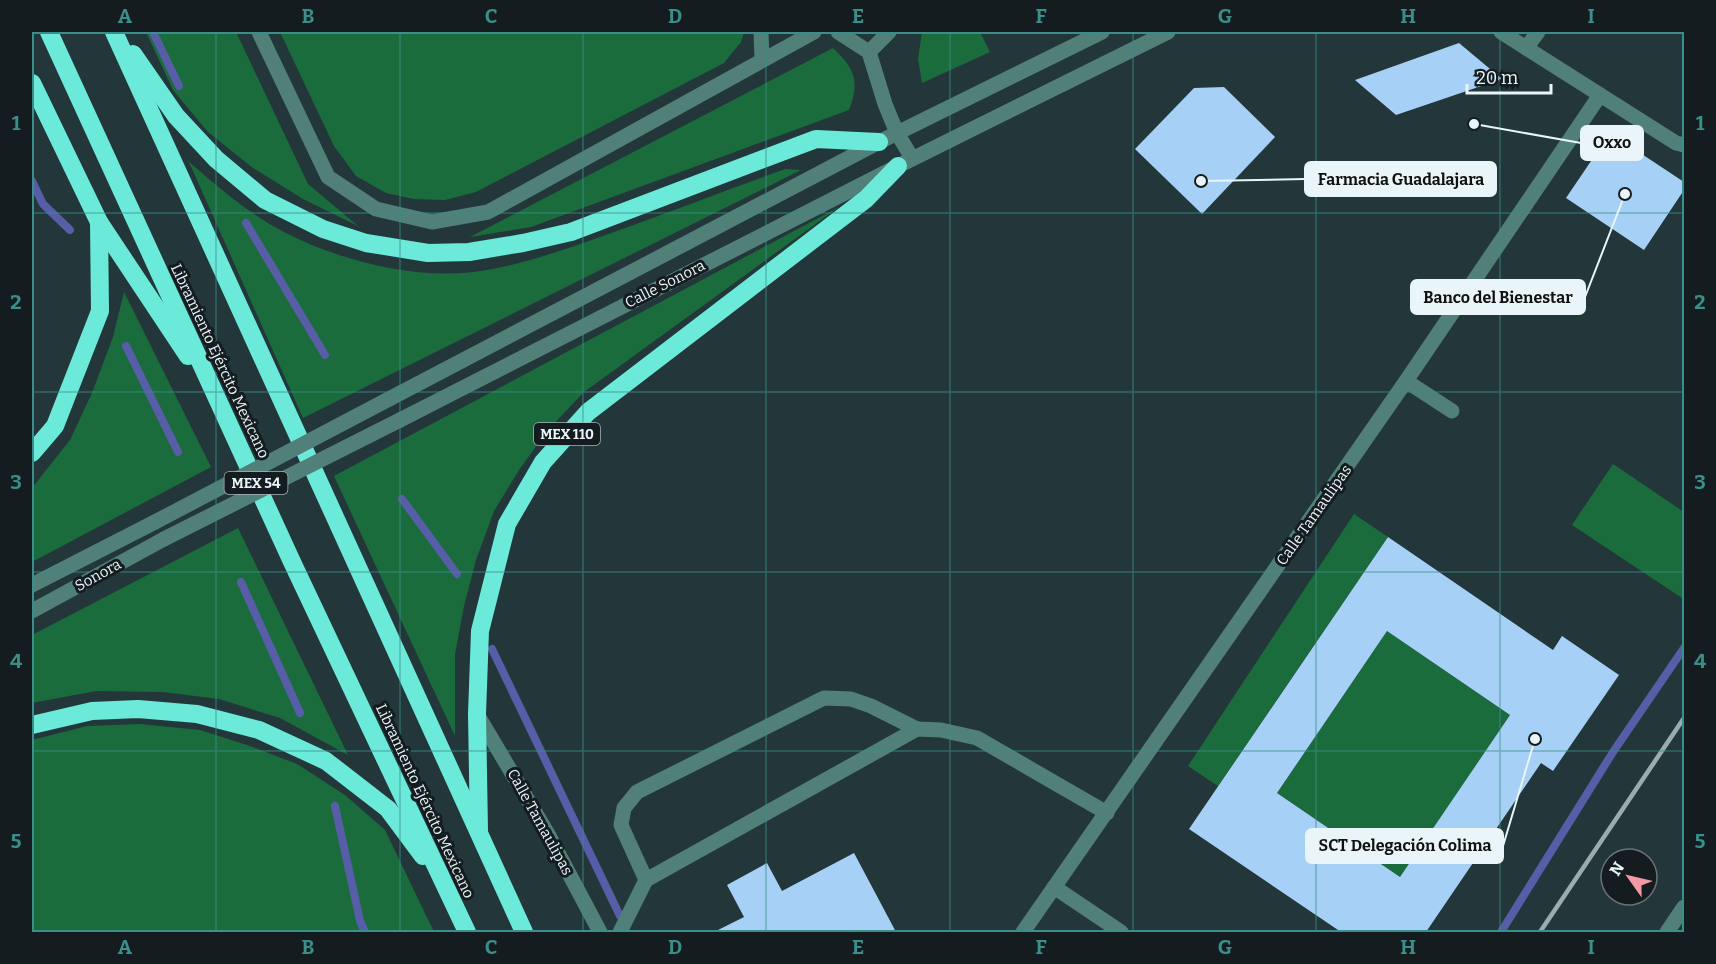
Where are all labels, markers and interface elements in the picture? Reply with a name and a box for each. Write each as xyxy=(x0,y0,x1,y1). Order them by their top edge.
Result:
text: A xyxy=(118,4,133,28)
text: B xyxy=(302,4,315,28)
text: C xyxy=(485,4,497,28)
text: D xyxy=(668,4,682,28)
text: E xyxy=(852,4,864,28)
text: F xyxy=(1035,4,1047,28)
text: G xyxy=(1218,4,1232,28)
text: H xyxy=(1400,4,1416,28)
text: I xyxy=(1587,4,1595,28)
scale bar xyxy=(1467,57,1551,95)
text: 20 m xyxy=(1476,67,1518,89)
text: 1 xyxy=(12,111,21,135)
text: 1 xyxy=(1696,111,1705,135)
callout: Oxxo xyxy=(1581,126,1643,160)
text: Oxxo xyxy=(1593,133,1631,152)
callout: Farmacia Guadalajara xyxy=(1305,162,1496,196)
text: Farmacia Guadalajara xyxy=(1318,170,1484,189)
street label: Calle Sonora xyxy=(622,256,708,312)
street label: Libramiento Ejército Mexicano xyxy=(167,261,273,461)
callout: Banco del Bienestar xyxy=(1411,280,1585,314)
text: Banco del Bienestar xyxy=(1423,288,1573,307)
text: 2 xyxy=(10,290,22,314)
text: 2 xyxy=(1694,290,1706,314)
road number: MEX 110 xyxy=(534,423,600,445)
street label: Calle Tamaulipas xyxy=(1273,461,1355,569)
text: 3 xyxy=(10,470,22,494)
text: 3 xyxy=(1694,470,1706,494)
road number: MEX 54 xyxy=(224,472,288,494)
street label: Sonora xyxy=(72,555,124,595)
text: 4 xyxy=(10,649,22,673)
text: 4 xyxy=(1694,649,1706,673)
street label: Libramiento Ejército Mexicano xyxy=(372,701,478,901)
street label: Calle Tamaulipas xyxy=(503,766,577,878)
text: 5 xyxy=(11,829,22,853)
callout: SCT Delegación Colima xyxy=(1306,829,1503,863)
text: 5 xyxy=(1695,829,1706,853)
text: SCT Delegación Colima xyxy=(1319,836,1491,855)
north arrow xyxy=(1599,847,1659,907)
text: N xyxy=(1606,858,1628,879)
text: A xyxy=(118,935,133,959)
text: B xyxy=(302,935,315,959)
text: C xyxy=(485,935,497,959)
text: D xyxy=(668,935,682,959)
text: E xyxy=(852,935,864,959)
text: F xyxy=(1035,935,1047,959)
text: G xyxy=(1218,935,1232,959)
text: H xyxy=(1400,935,1416,959)
text: I xyxy=(1587,935,1595,959)

